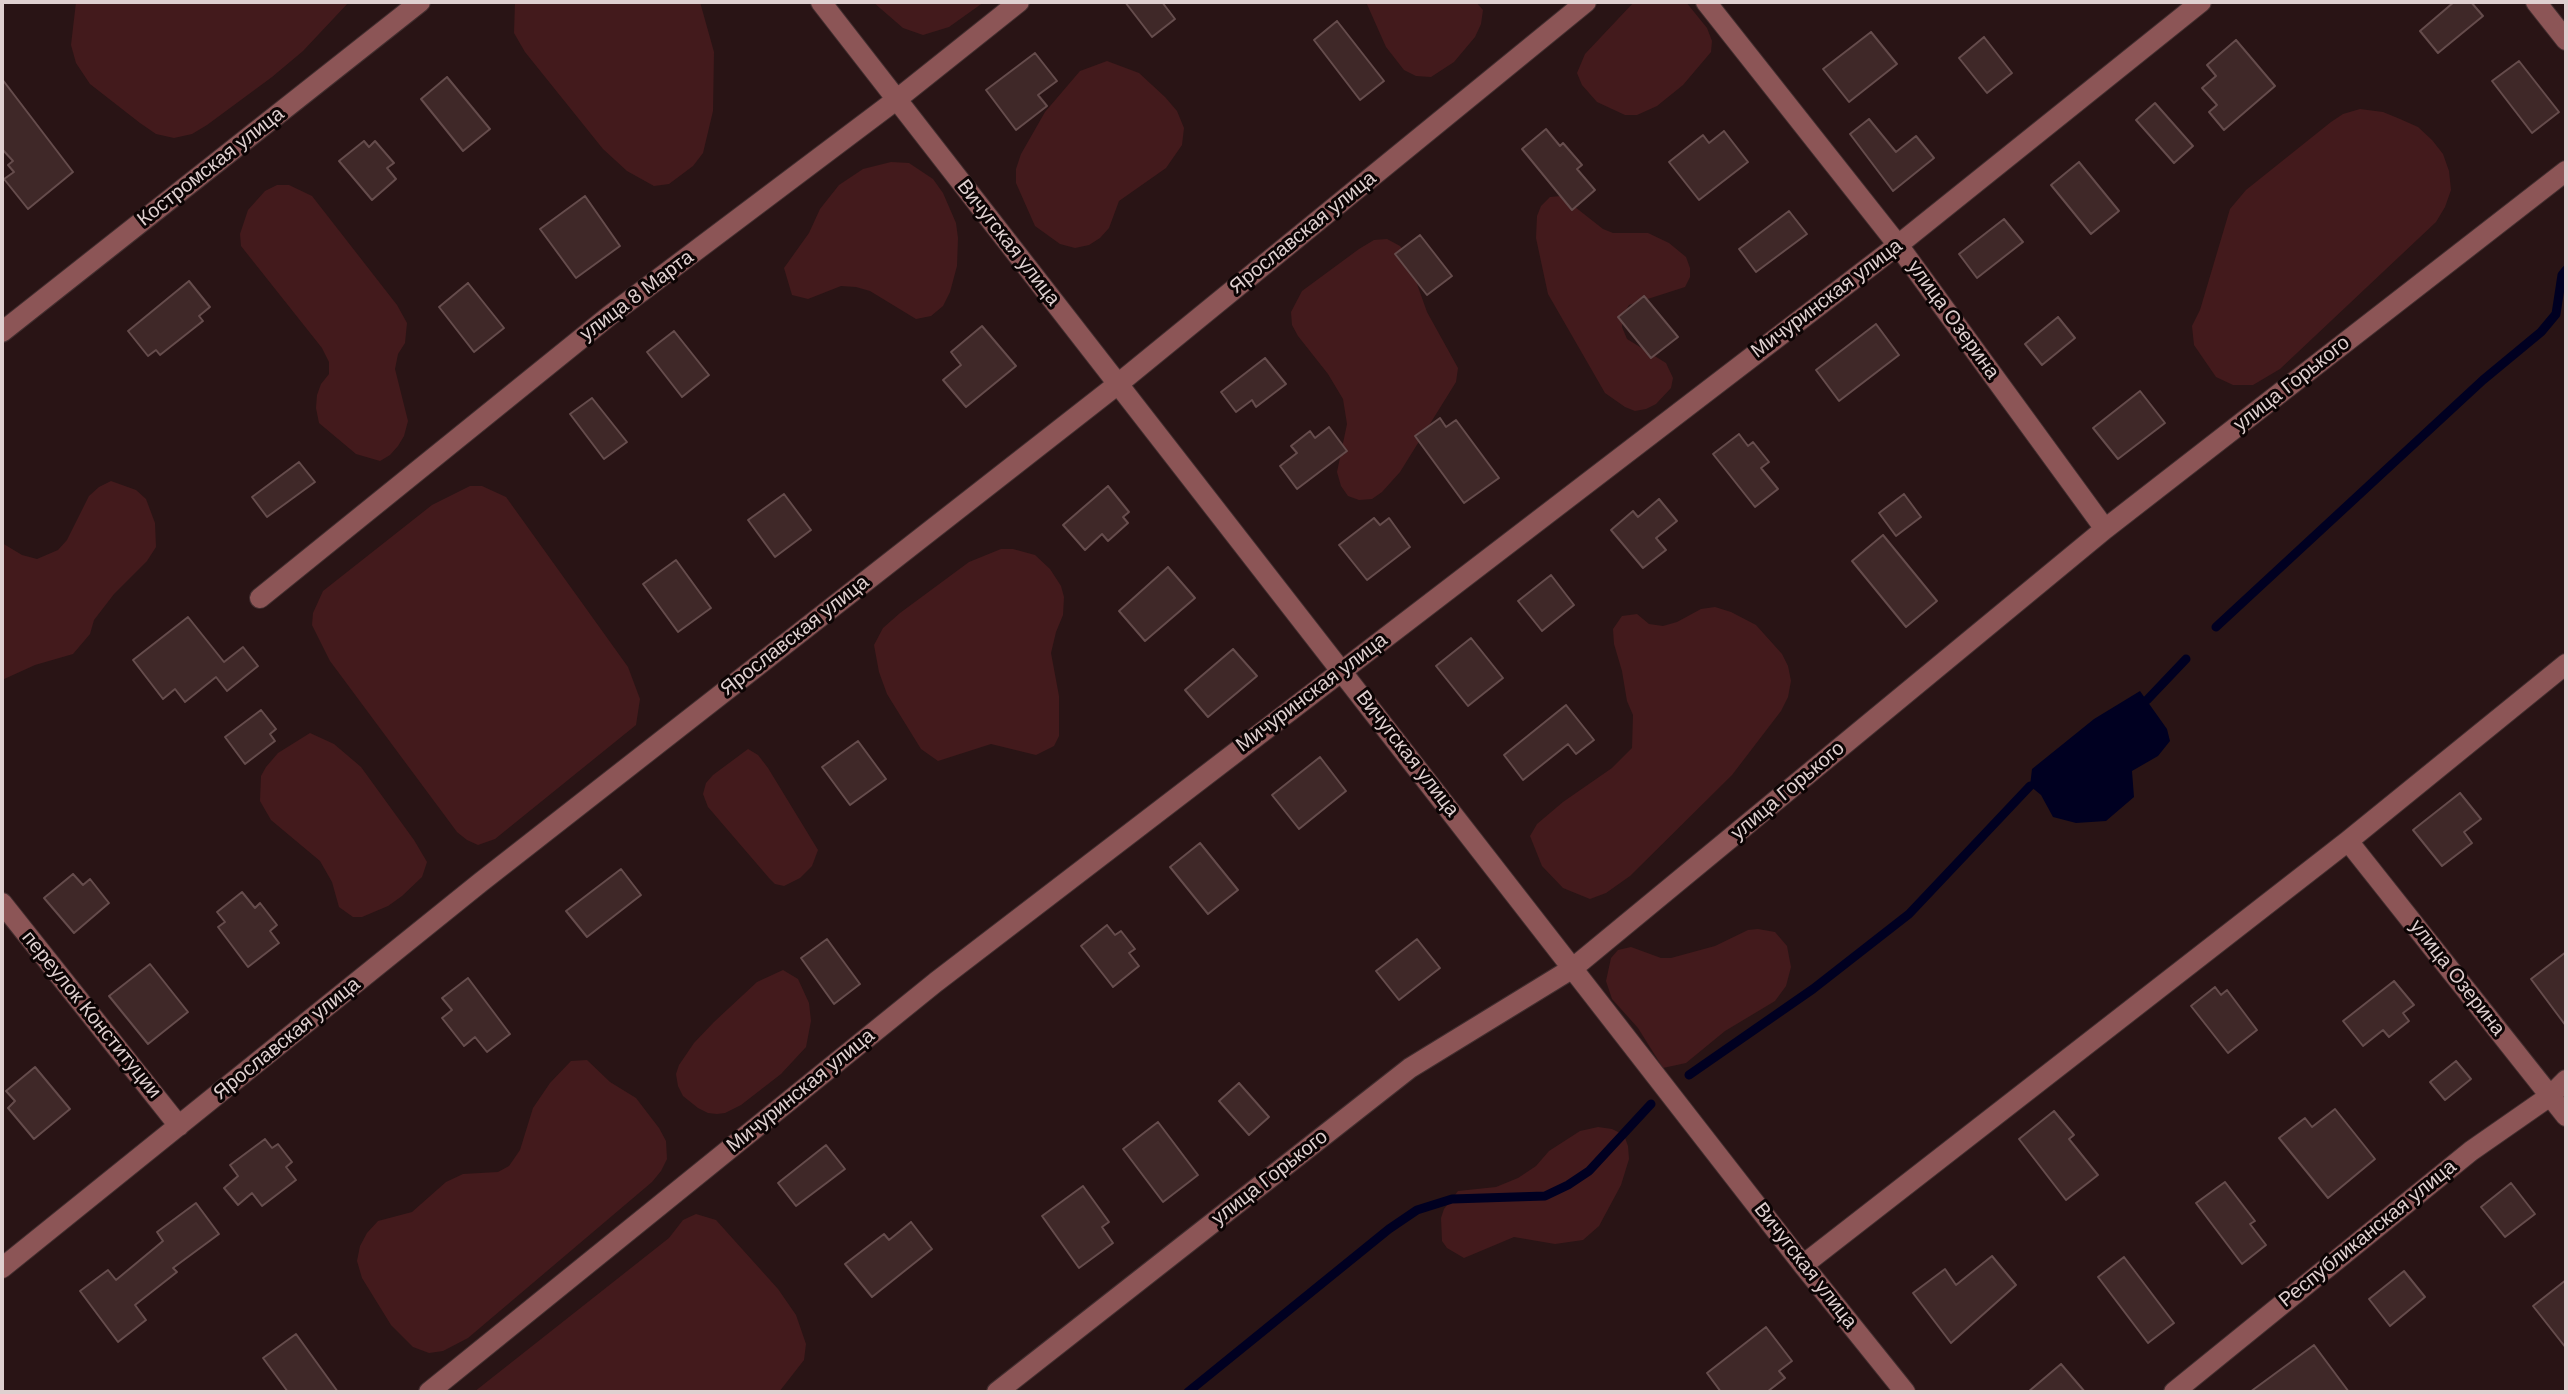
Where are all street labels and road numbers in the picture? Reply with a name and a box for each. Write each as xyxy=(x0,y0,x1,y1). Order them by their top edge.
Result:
street label: Костромская улица xyxy=(133,102,289,232)
street label: Ярославская улица xyxy=(1225,167,1381,299)
street label: Вичугская улица xyxy=(951,175,1065,311)
street label: Мичуринская улица xyxy=(1747,234,1907,364)
street label: улица 8 Марта xyxy=(575,246,699,346)
street label: улица Озерина xyxy=(1902,256,2004,384)
street label: улица Горького xyxy=(2229,331,2355,437)
street label: Ярославская улица xyxy=(716,571,874,701)
street label: Мичуринская улица xyxy=(1232,628,1392,758)
street label: Вичугская улица xyxy=(1350,686,1464,822)
street label: улица Горького xyxy=(1726,737,1850,845)
street label: улица Озерина xyxy=(2404,915,2510,1041)
street label: переулок Конституции xyxy=(16,927,166,1103)
street label: Ярославская улица xyxy=(209,973,365,1105)
street label: Мичуринская улица xyxy=(722,1024,880,1158)
street label: улица Горького xyxy=(1207,1125,1333,1231)
street label: Республиканская улица xyxy=(2275,1155,2461,1313)
street label: Вичугская улица xyxy=(1748,1198,1862,1334)

